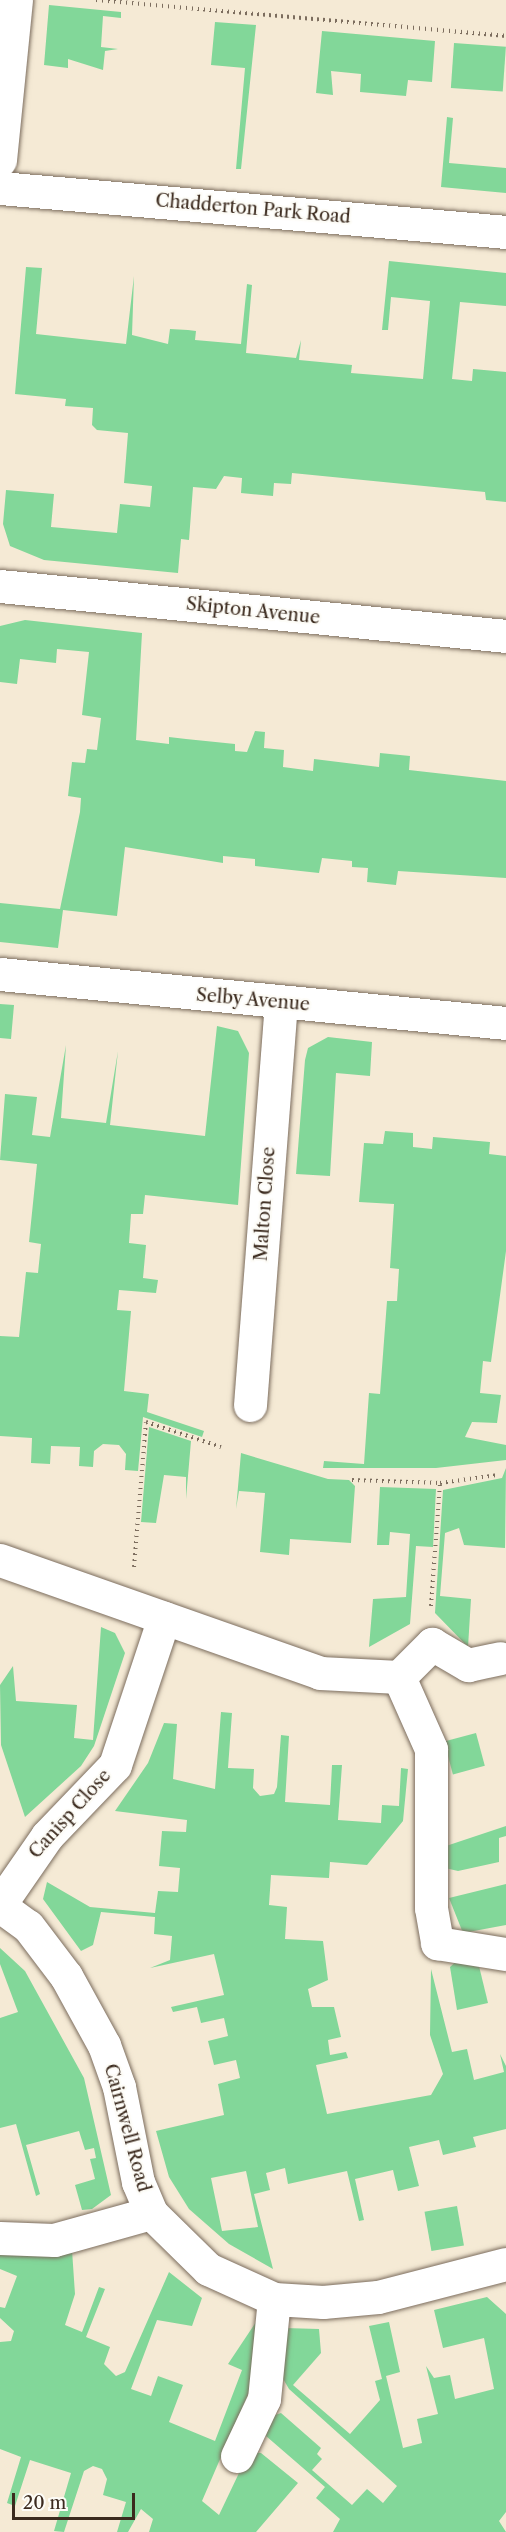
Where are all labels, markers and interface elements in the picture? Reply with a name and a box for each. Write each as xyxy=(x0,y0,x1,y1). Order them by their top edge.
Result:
street label: Chadderton Park Road xyxy=(154,190,352,228)
street label: Skipton Avenue xyxy=(185,593,321,629)
street label: Selby Avenue xyxy=(195,984,311,1016)
street label: Malton Close xyxy=(250,1146,280,1262)
street label: Canisp Close xyxy=(24,1765,116,1863)
street label: Cairnwell Road xyxy=(100,2062,154,2194)
scale bar xyxy=(15,2481,138,2519)
text: 20 m xyxy=(23,2492,66,2514)

